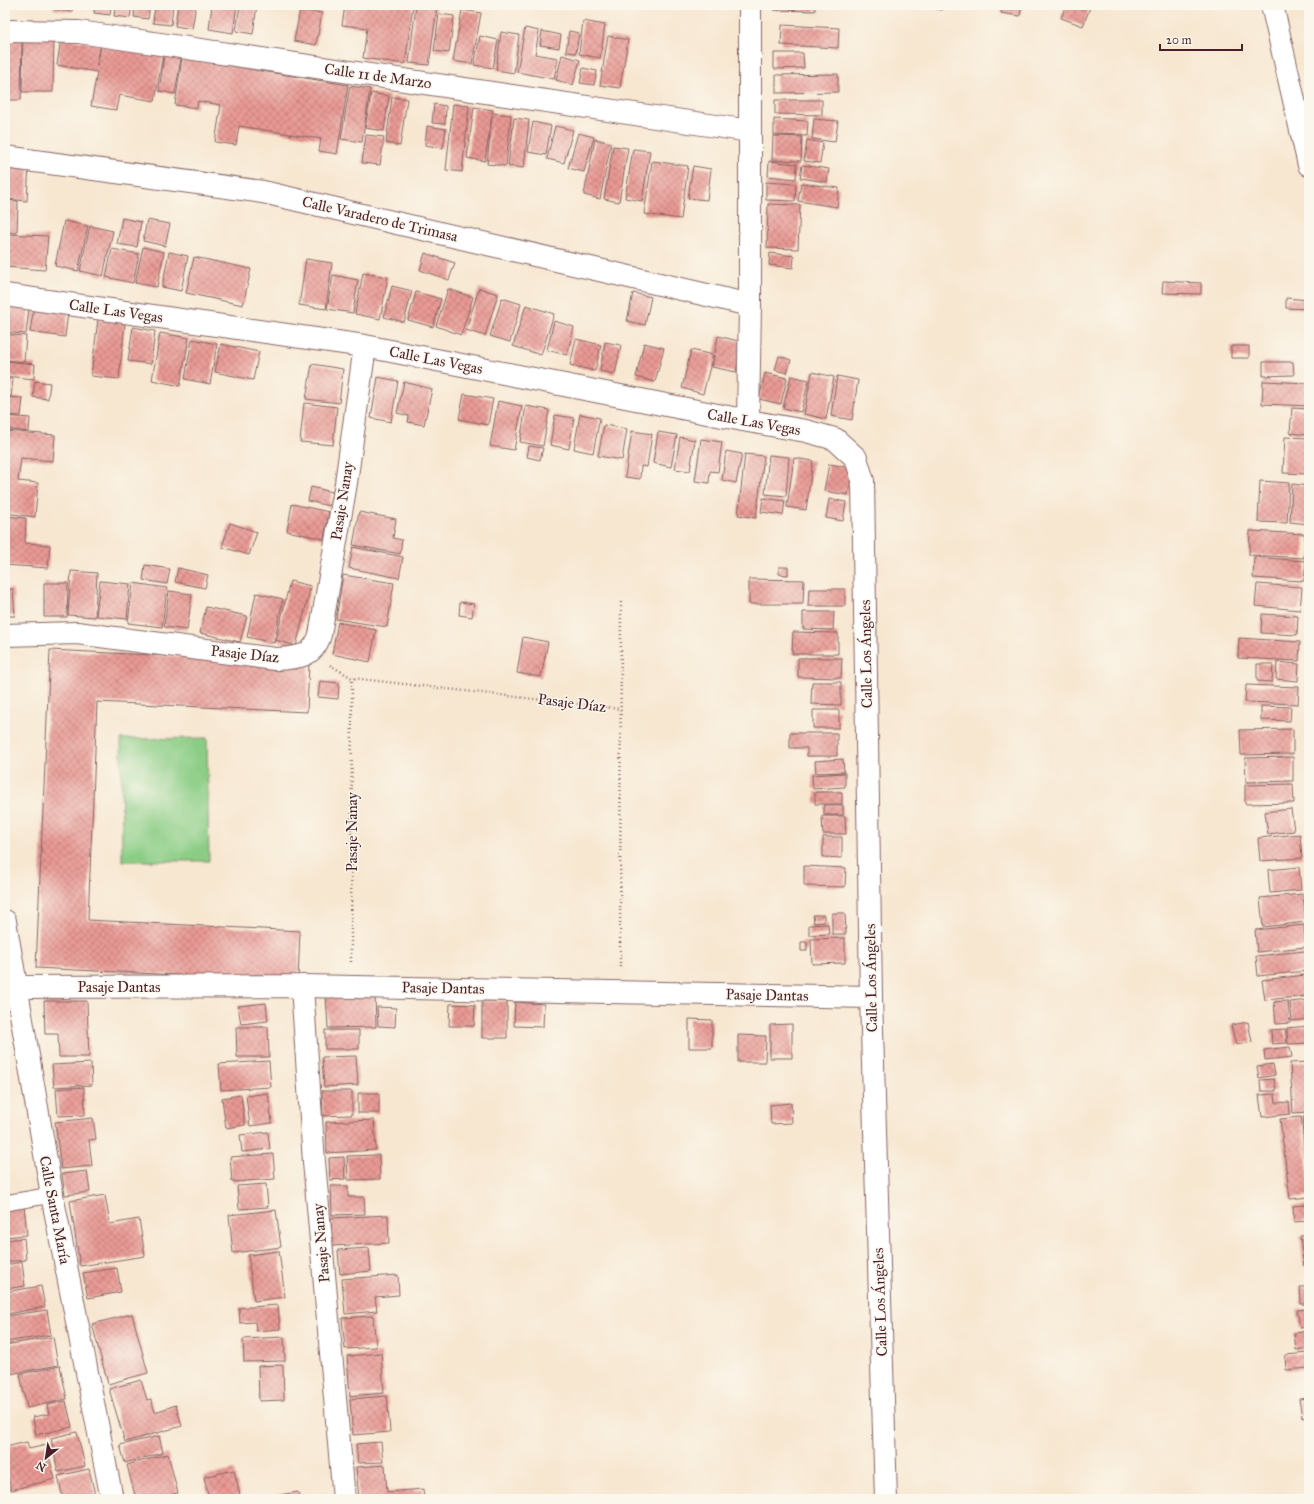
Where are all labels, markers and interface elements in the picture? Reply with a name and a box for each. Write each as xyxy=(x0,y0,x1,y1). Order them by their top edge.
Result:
scale bar xyxy=(1160,26,1242,52)
text: 20 m xyxy=(1166,33,1192,47)
street label: Calle 11 de Marzo xyxy=(323,60,433,92)
street label: Calle Varadero de Trimasa xyxy=(300,192,460,246)
street label: Calle Las Vegas xyxy=(68,296,164,326)
street label: Calle Las Vegas xyxy=(388,342,484,378)
street label: Calle Las Vegas xyxy=(706,405,802,439)
street label: Pasaje Nanay xyxy=(327,459,357,542)
street label: Calle Los Ángeles xyxy=(855,599,876,709)
street label: Pasaje Díaz xyxy=(210,641,280,667)
street label: Pasaje Díaz xyxy=(537,690,607,716)
street label: Pasaje Nanay xyxy=(343,791,361,872)
street label: Calle Los Ángeles xyxy=(860,923,881,1033)
street label: Pasaje Dantas xyxy=(78,978,160,996)
street label: Pasaje Dantas xyxy=(401,978,485,998)
street label: Pasaje Dantas xyxy=(725,985,809,1005)
street label: Calle Santa María xyxy=(36,1154,74,1266)
street label: Pasaje Nanay xyxy=(308,1202,333,1283)
street label: Calle Los Ángeles xyxy=(868,1247,891,1357)
north arrow xyxy=(26,1438,66,1478)
text: N xyxy=(33,1458,49,1474)

